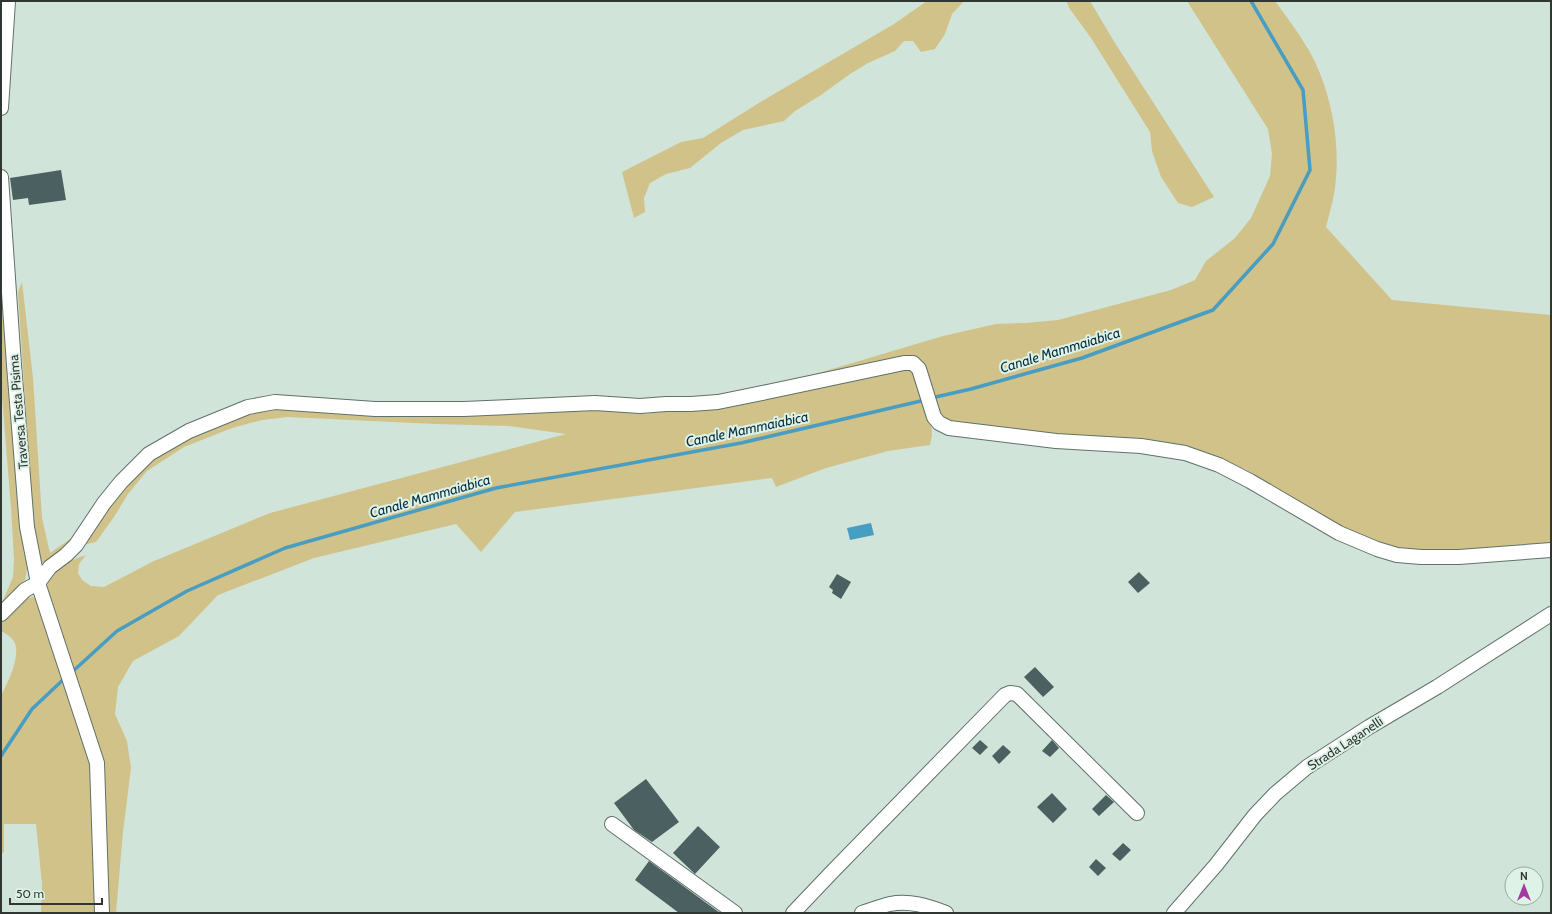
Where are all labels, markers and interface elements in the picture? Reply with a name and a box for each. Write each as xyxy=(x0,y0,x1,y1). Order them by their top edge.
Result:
water label: Canale Mammaiabica xyxy=(998,323,1122,377)
street label: Traversa Testa Pisima xyxy=(5,353,31,470)
water label: Canale Mammaiabica xyxy=(684,407,810,451)
water label: Canale Mammaiabica xyxy=(368,470,492,522)
street label: Strada Laganelli xyxy=(1304,713,1386,773)
north arrow xyxy=(1504,866,1544,906)
text: N xyxy=(1520,869,1528,883)
scale bar xyxy=(10,880,102,906)
text: 50 m xyxy=(16,886,44,901)

